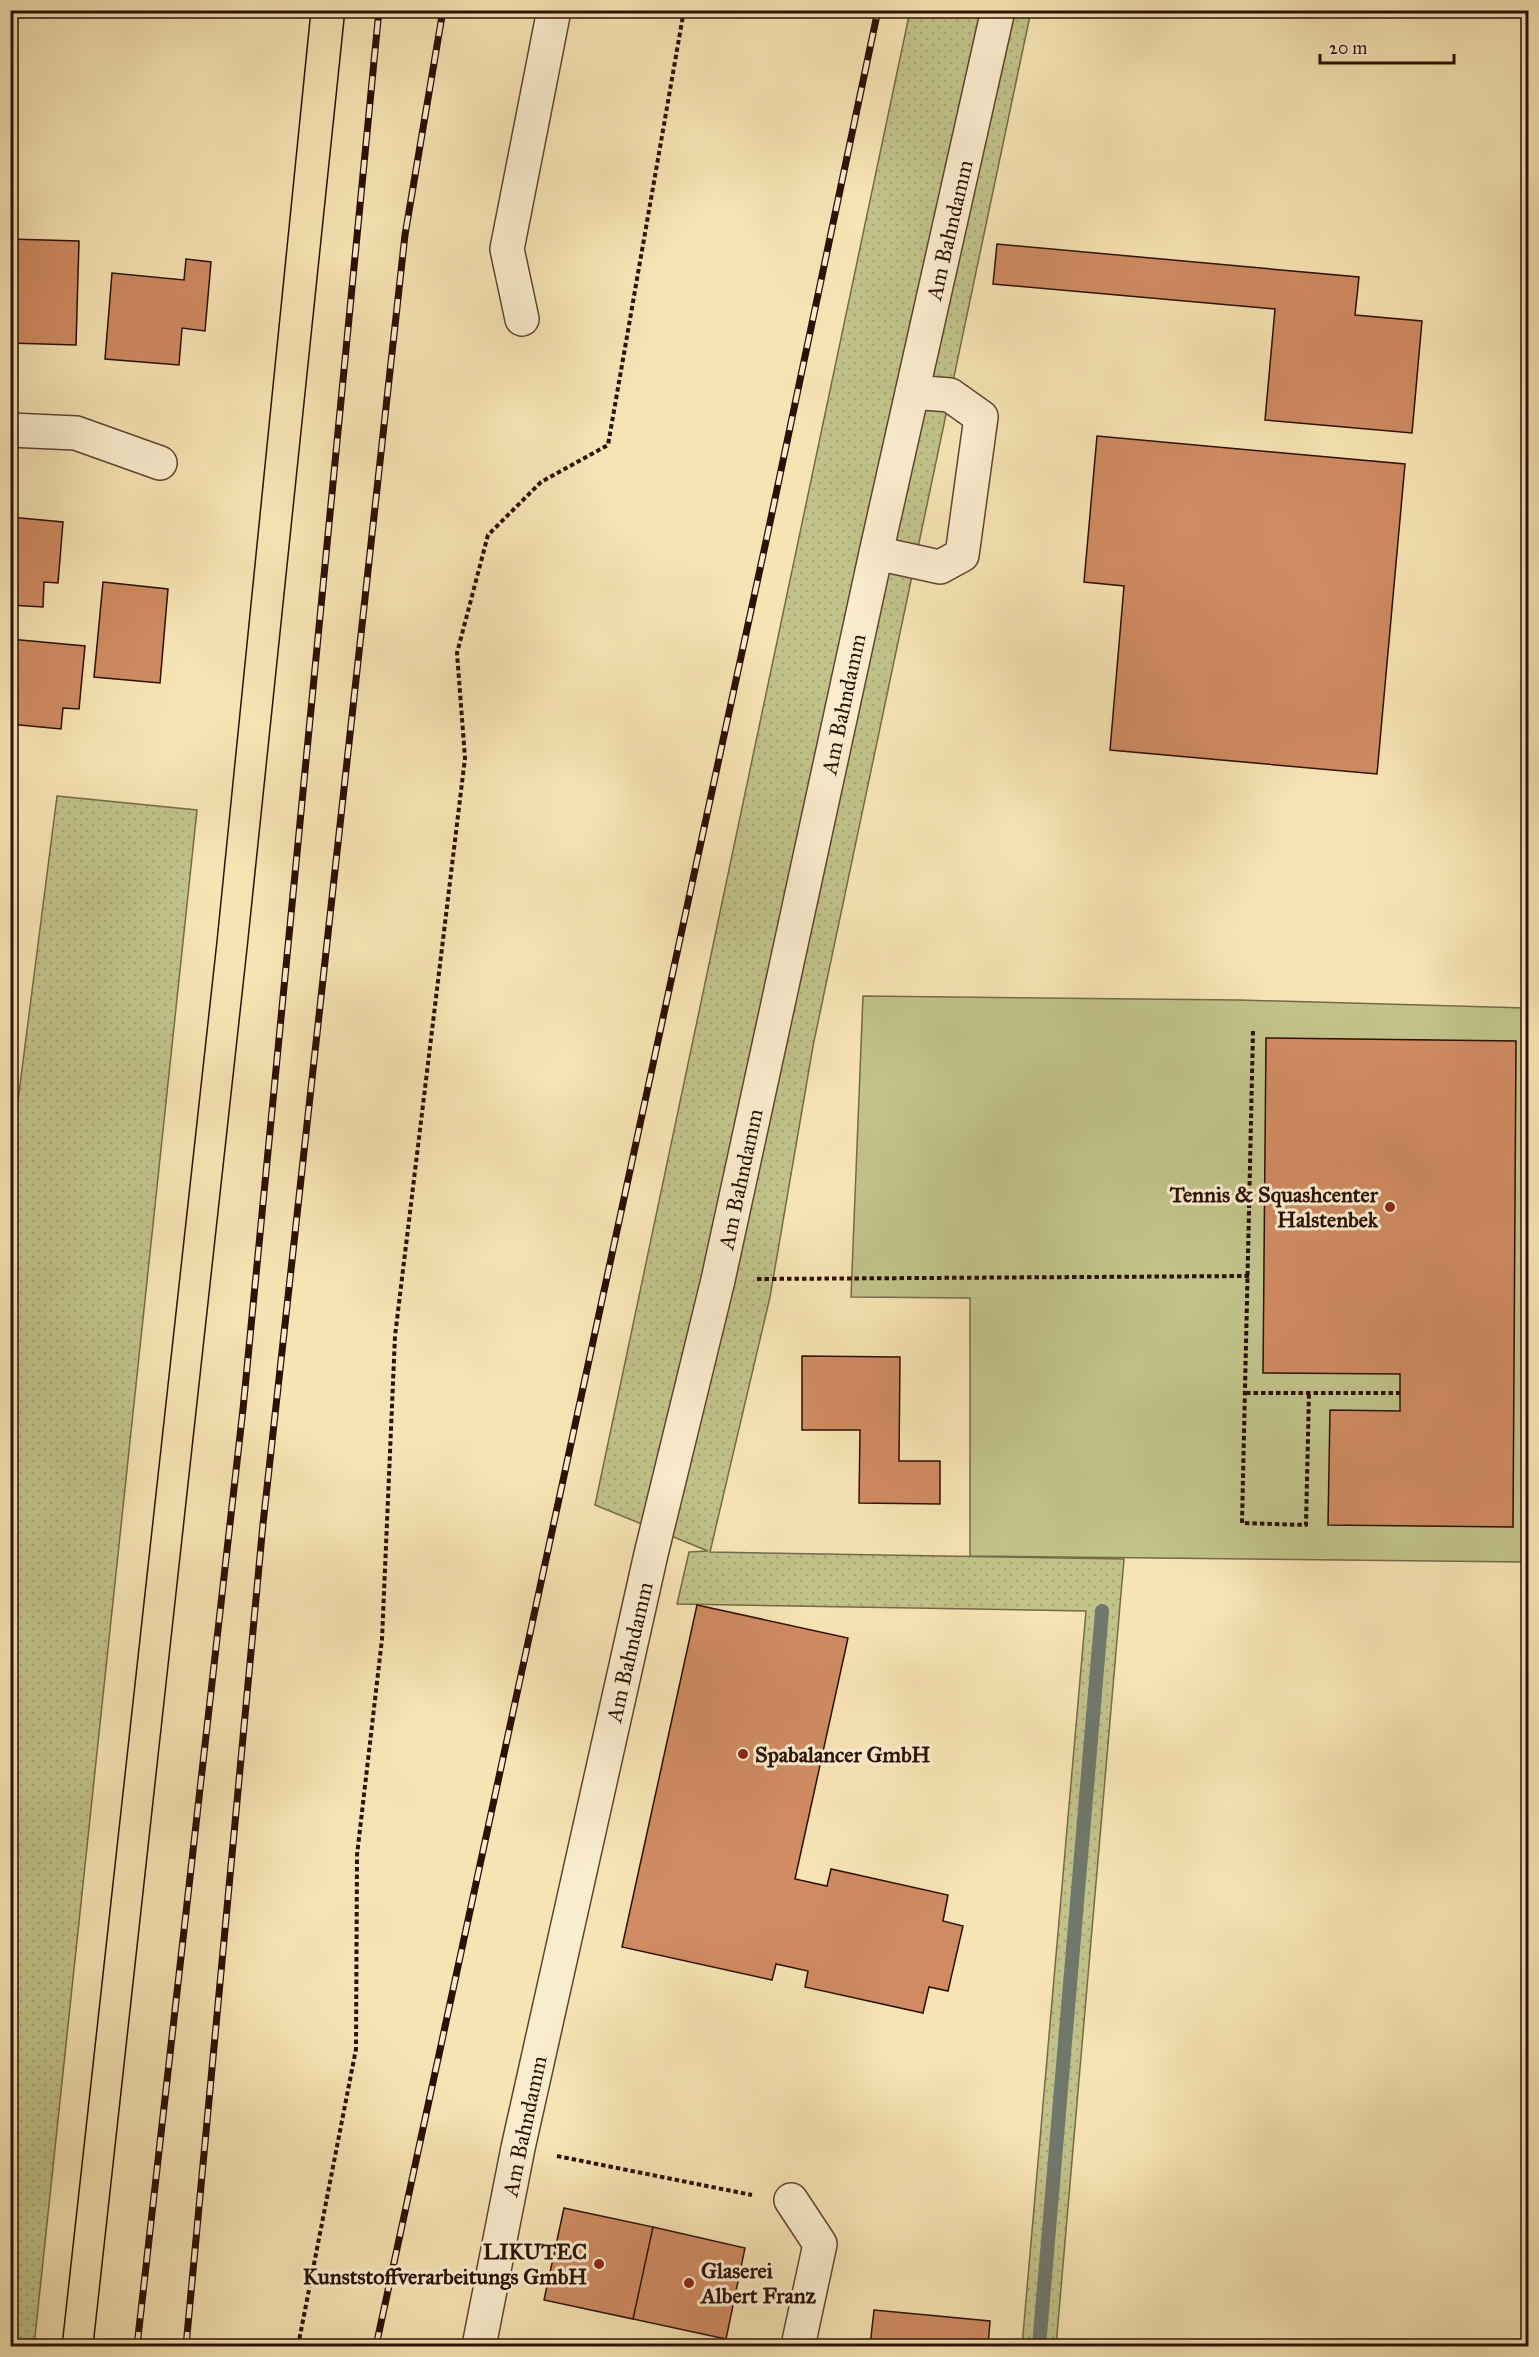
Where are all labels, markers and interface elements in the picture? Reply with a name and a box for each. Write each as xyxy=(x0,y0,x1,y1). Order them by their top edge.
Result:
scale bar xyxy=(1320,27,1454,65)
text: 20 m xyxy=(1329,37,1367,59)
street label: Am Bahndamm xyxy=(920,157,979,304)
street label: Am Bahndamm xyxy=(815,631,872,778)
street label: Am Bahndamm xyxy=(712,1106,769,1253)
place label: Tennis & Squashcenter Halstenbek xyxy=(1169,1181,1379,1233)
marker: Tennis & Squashcenter Halstenbek xyxy=(1383,1200,1397,1214)
street label: Am Bahndamm xyxy=(600,1579,659,1726)
place label: Spabalancer GmbH xyxy=(755,1741,930,1768)
marker: Spabalancer GmbH xyxy=(736,1747,750,1761)
street label: Am Bahndamm xyxy=(496,2053,553,2200)
place label: LIKUTEC Kunststoffverarbeitungs GmbH xyxy=(303,2238,587,2290)
marker: LIKUTEC Kunststoffverarbeitungs GmbH xyxy=(592,2257,606,2271)
place label: Glaserei Albert Franz xyxy=(699,2257,817,2309)
marker: Glaserei Albert Franz xyxy=(682,2276,696,2290)

